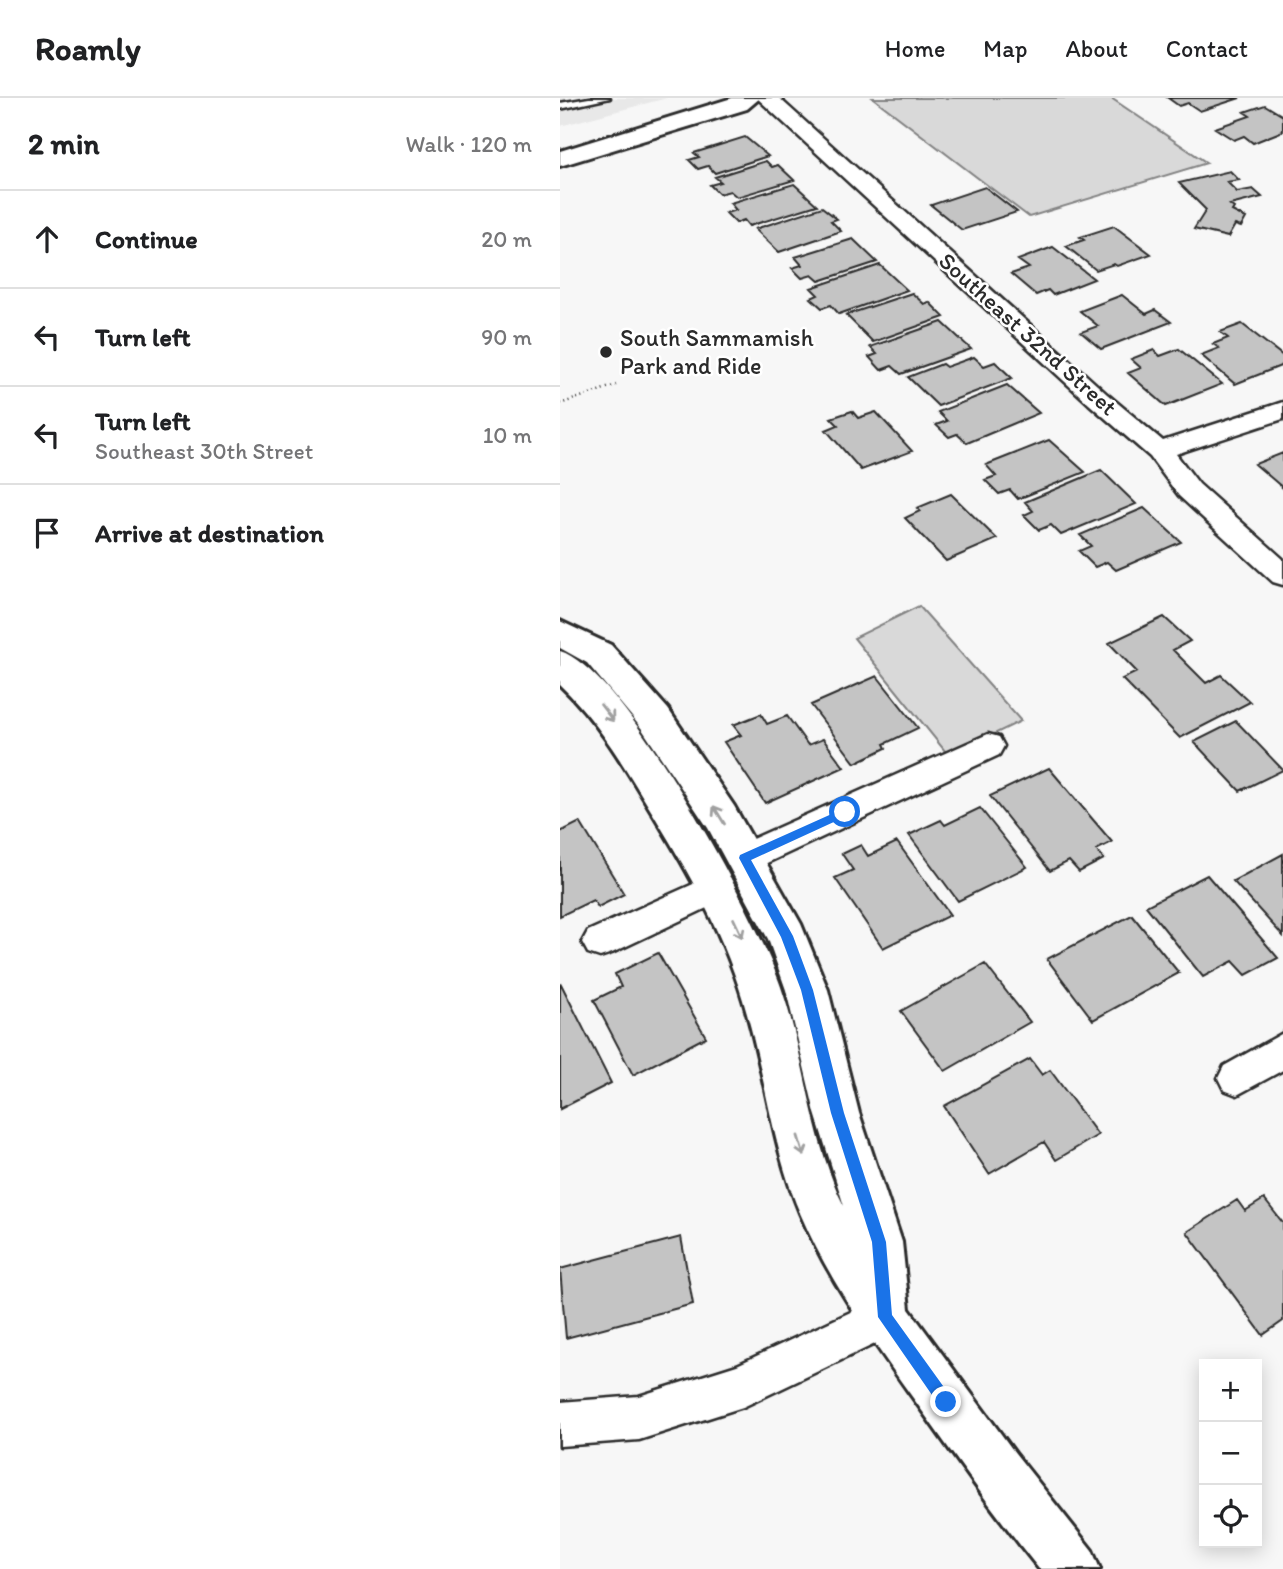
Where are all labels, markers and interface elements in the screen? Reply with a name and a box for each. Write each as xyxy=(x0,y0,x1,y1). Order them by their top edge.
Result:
text: Roamly xyxy=(35,29,141,68)
text: Home xyxy=(885,34,945,63)
text: Map xyxy=(983,34,1027,63)
text: About xyxy=(1065,34,1128,63)
text: Contact xyxy=(1166,34,1248,63)
text: 2 min xyxy=(28,125,99,162)
text: Walk · 120 m xyxy=(406,130,532,158)
icon: ahead xyxy=(28,220,66,258)
text: Continue xyxy=(95,223,198,255)
text: 20 m xyxy=(481,225,532,253)
street label: Southeast 32nd Street xyxy=(933,246,1123,421)
icon: left xyxy=(28,318,66,356)
text: Turn left xyxy=(95,321,191,353)
text: 90 m xyxy=(481,323,532,351)
place label: South Sammamish Park and Ride xyxy=(620,323,814,380)
marker: South Sammamish Park and Ride xyxy=(598,344,614,360)
text: Turn left xyxy=(95,405,191,437)
icon: left xyxy=(28,416,66,454)
text: 10 m xyxy=(483,421,532,449)
text: Southeast 30th Street xyxy=(95,437,313,465)
icon: arrive xyxy=(28,514,66,552)
text: Arrive at destination xyxy=(95,517,324,549)
one-way arrow xyxy=(600,704,615,722)
route start xyxy=(829,796,860,827)
one-way arrow xyxy=(712,806,726,826)
one-way arrow xyxy=(732,917,745,938)
one-way arrow xyxy=(796,1135,809,1157)
map controls xyxy=(1199,1359,1262,1548)
button: + xyxy=(1199,1359,1262,1422)
route end xyxy=(930,1386,961,1417)
button: − xyxy=(1199,1422,1262,1485)
button: locate xyxy=(1199,1485,1262,1548)

